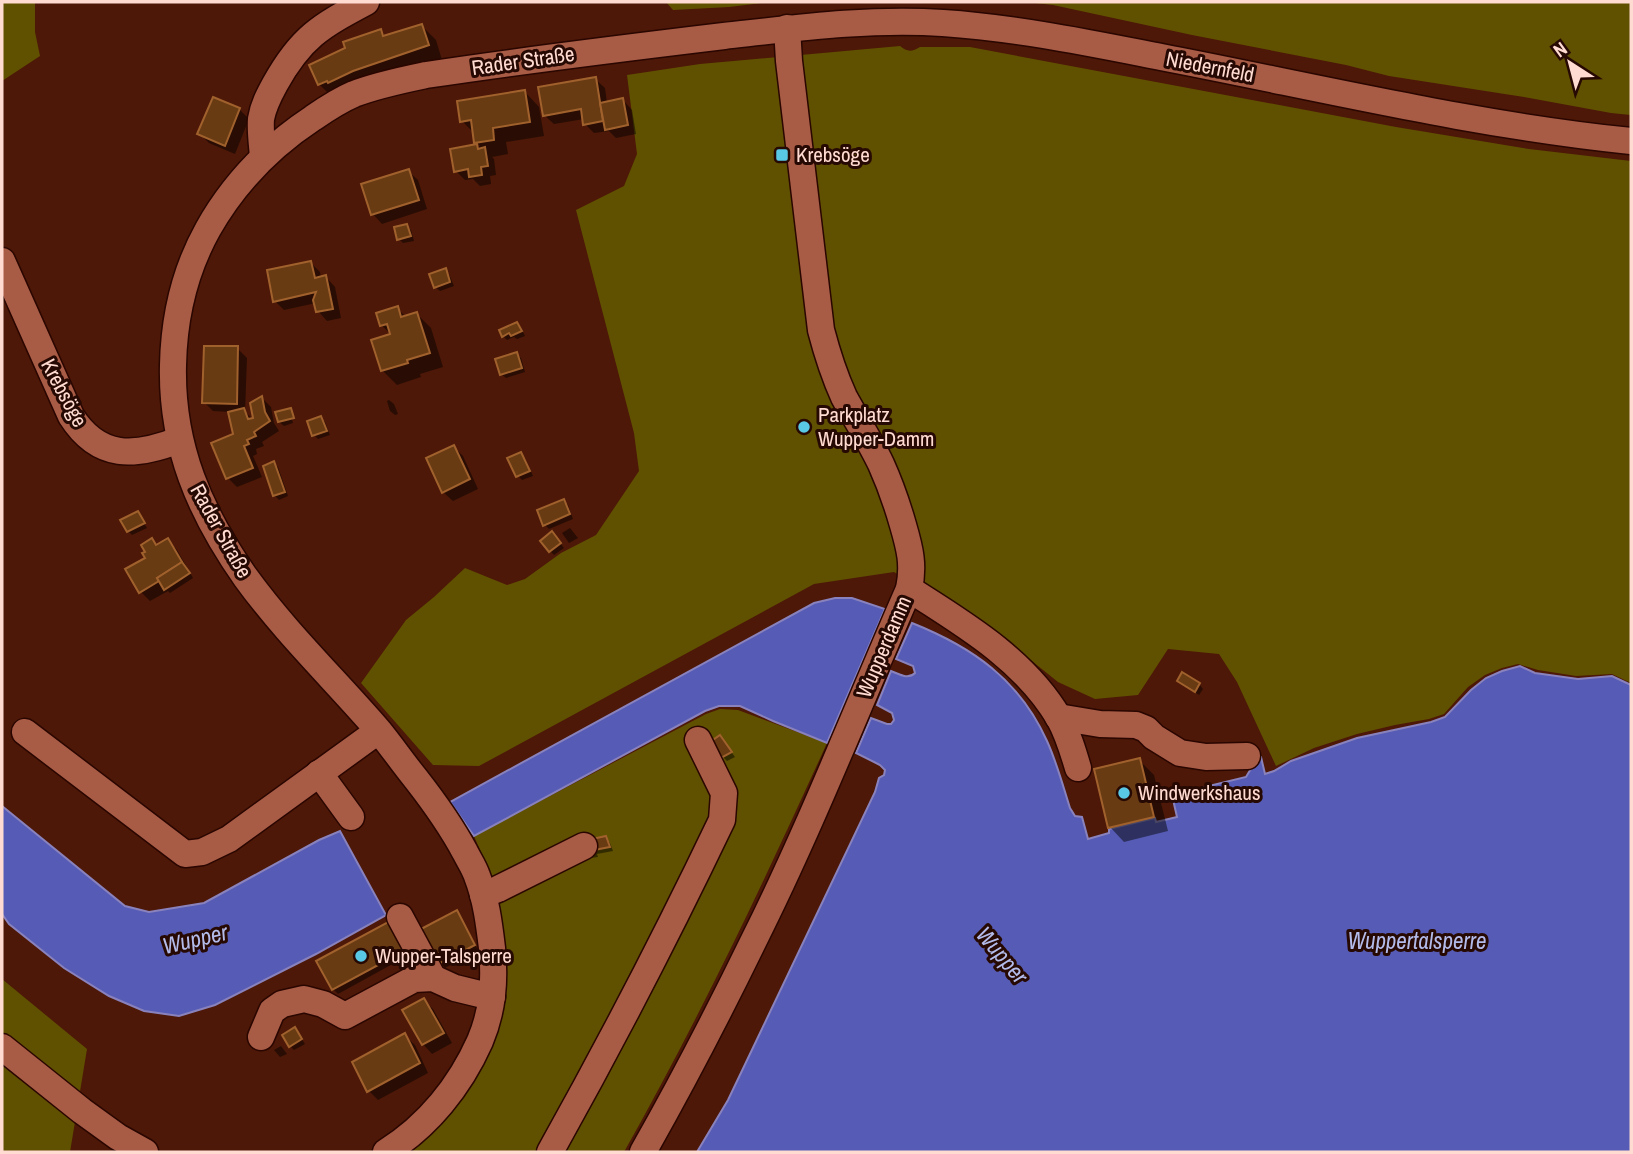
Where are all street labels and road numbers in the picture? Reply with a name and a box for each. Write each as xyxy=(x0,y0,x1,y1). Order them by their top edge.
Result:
street label: Rader Straße xyxy=(470,39,576,82)
street label: Niedernfeld xyxy=(1164,44,1257,89)
street label: Krebsöge xyxy=(34,353,95,432)
street label: Rader Straße xyxy=(184,479,259,583)
street label: Wupperdamm xyxy=(849,592,918,702)

